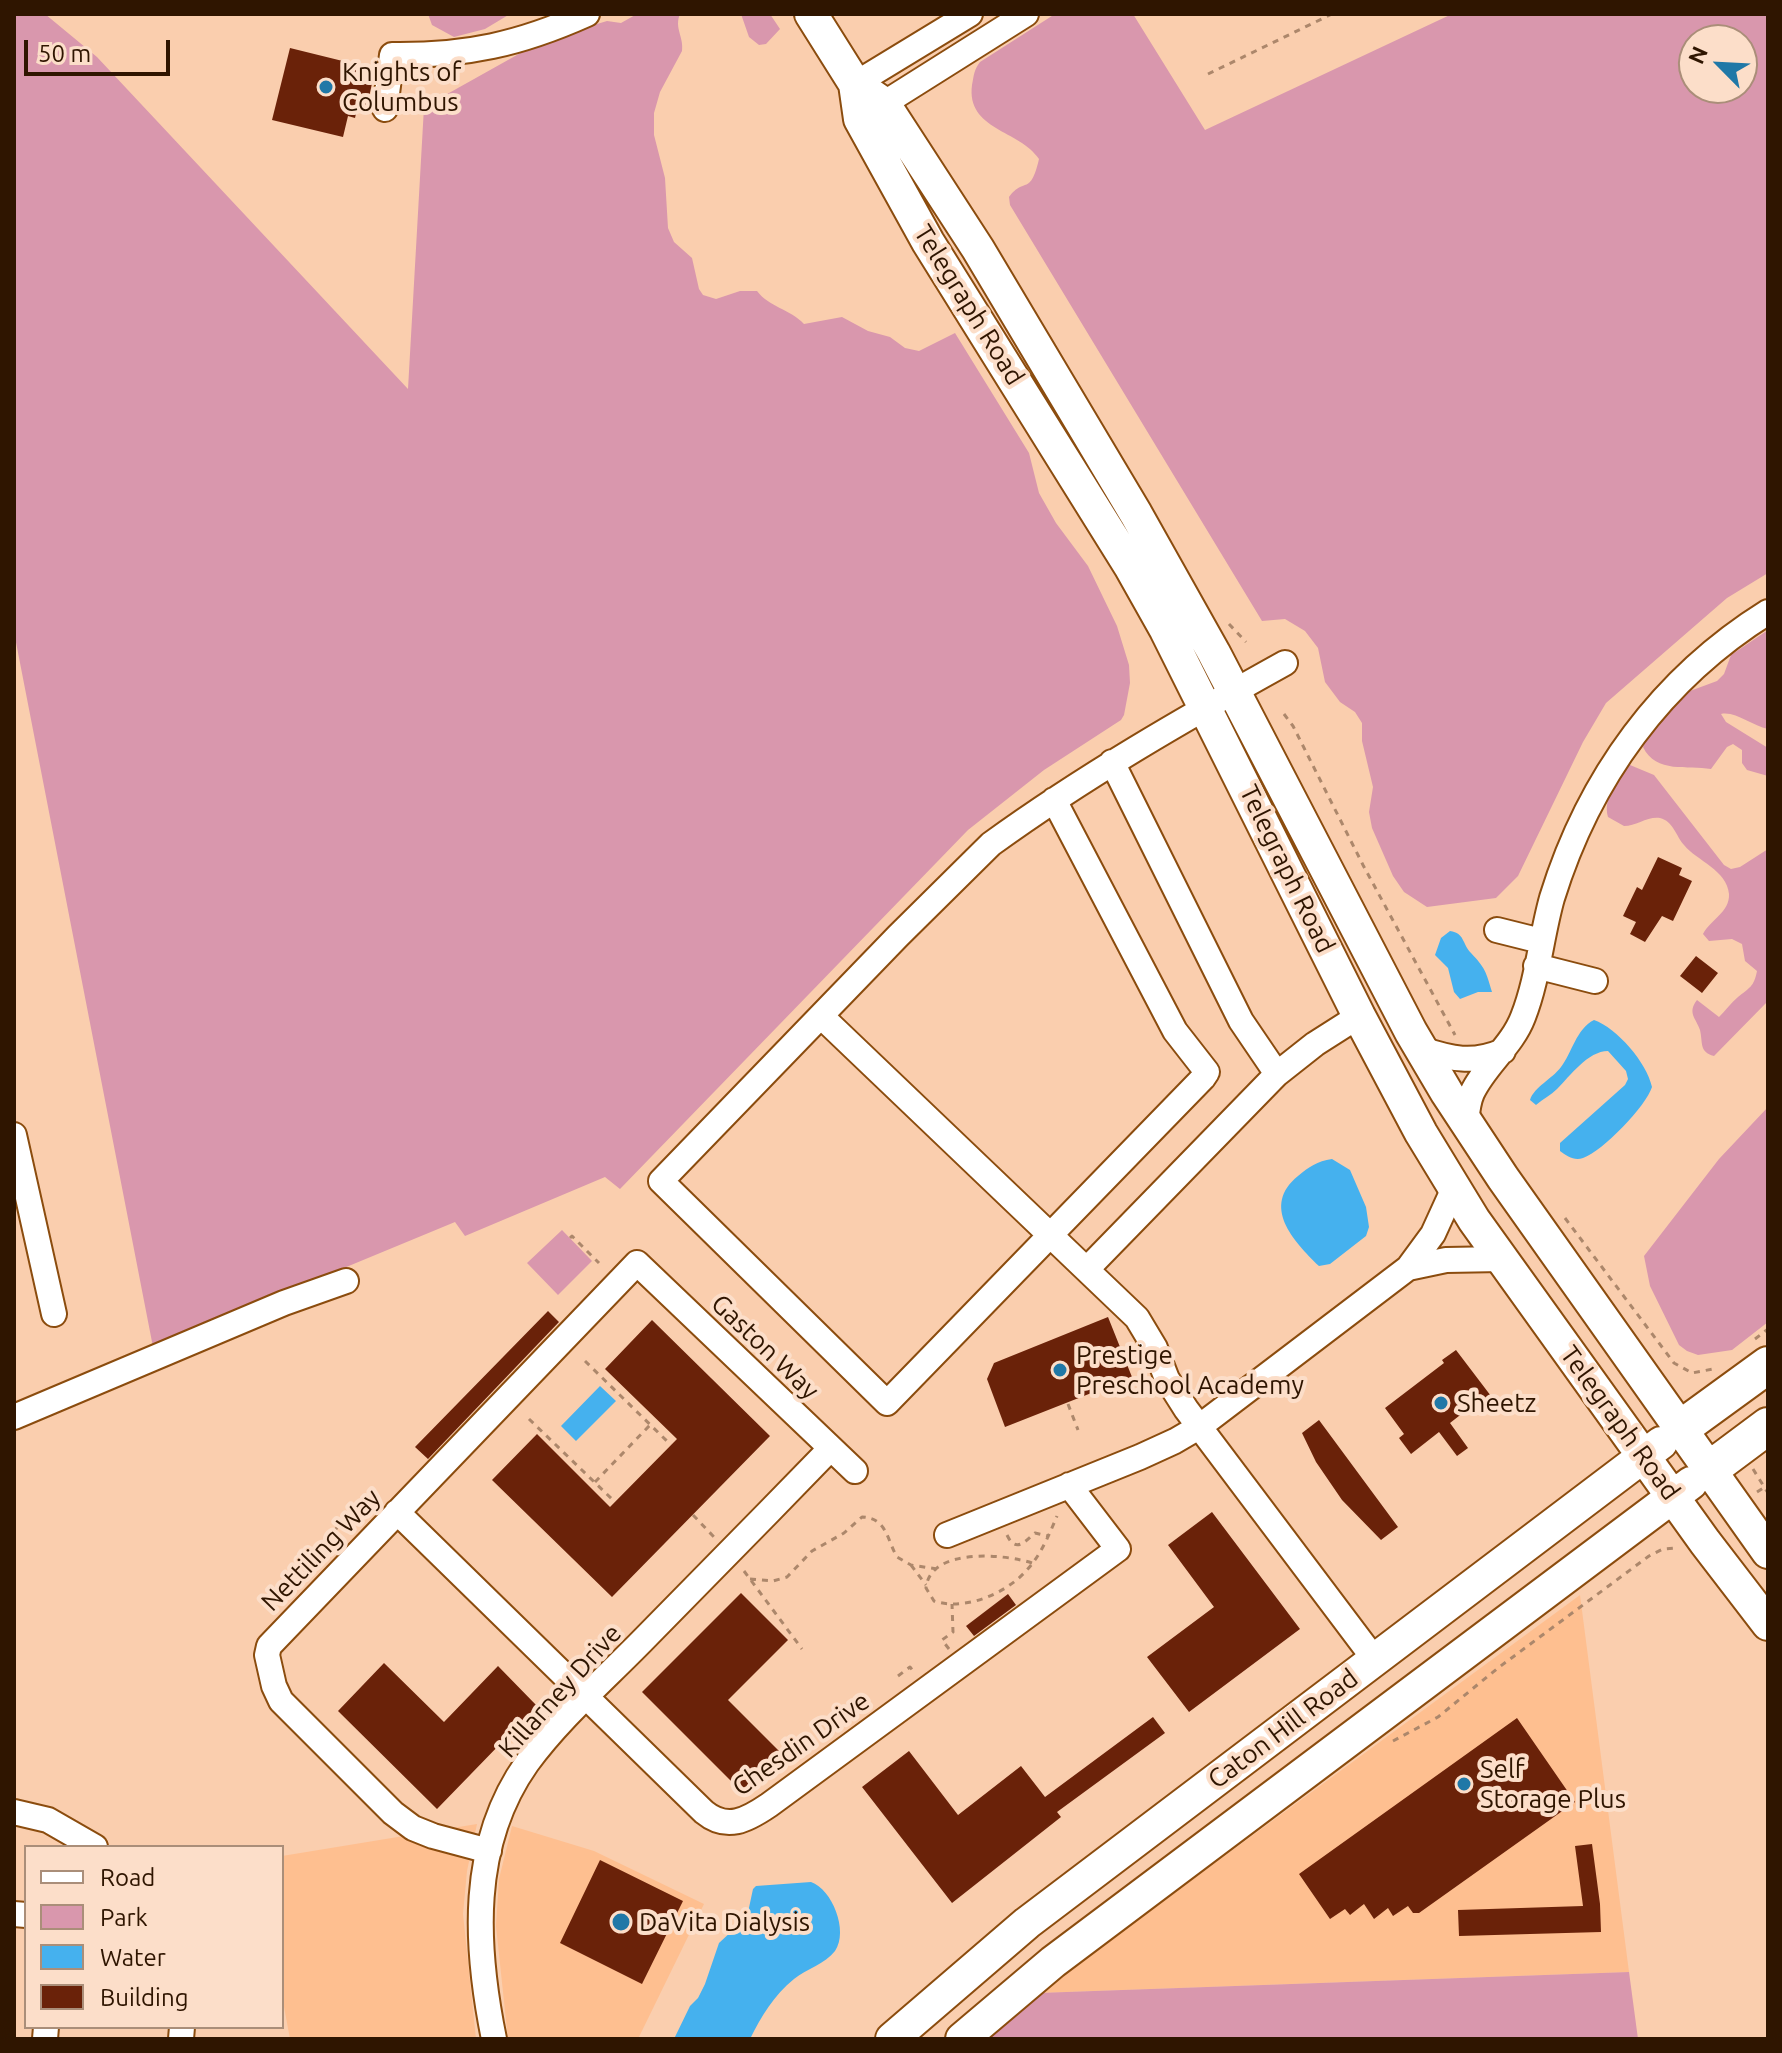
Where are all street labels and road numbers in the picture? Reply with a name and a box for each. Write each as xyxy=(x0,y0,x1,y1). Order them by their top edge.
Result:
street label: Telegraph Road xyxy=(907,219,1031,391)
street label: Telegraph Road xyxy=(1233,780,1341,958)
street label: Gaston Way xyxy=(705,1288,825,1406)
street label: Telegraph Road xyxy=(1554,1340,1686,1506)
street label: Nettiling Way xyxy=(255,1482,387,1618)
street label: Killarney Drive xyxy=(492,1618,628,1764)
street label: Caton Hill Road xyxy=(1202,1663,1364,1795)
street label: Chesdin Drive xyxy=(726,1685,876,1803)

